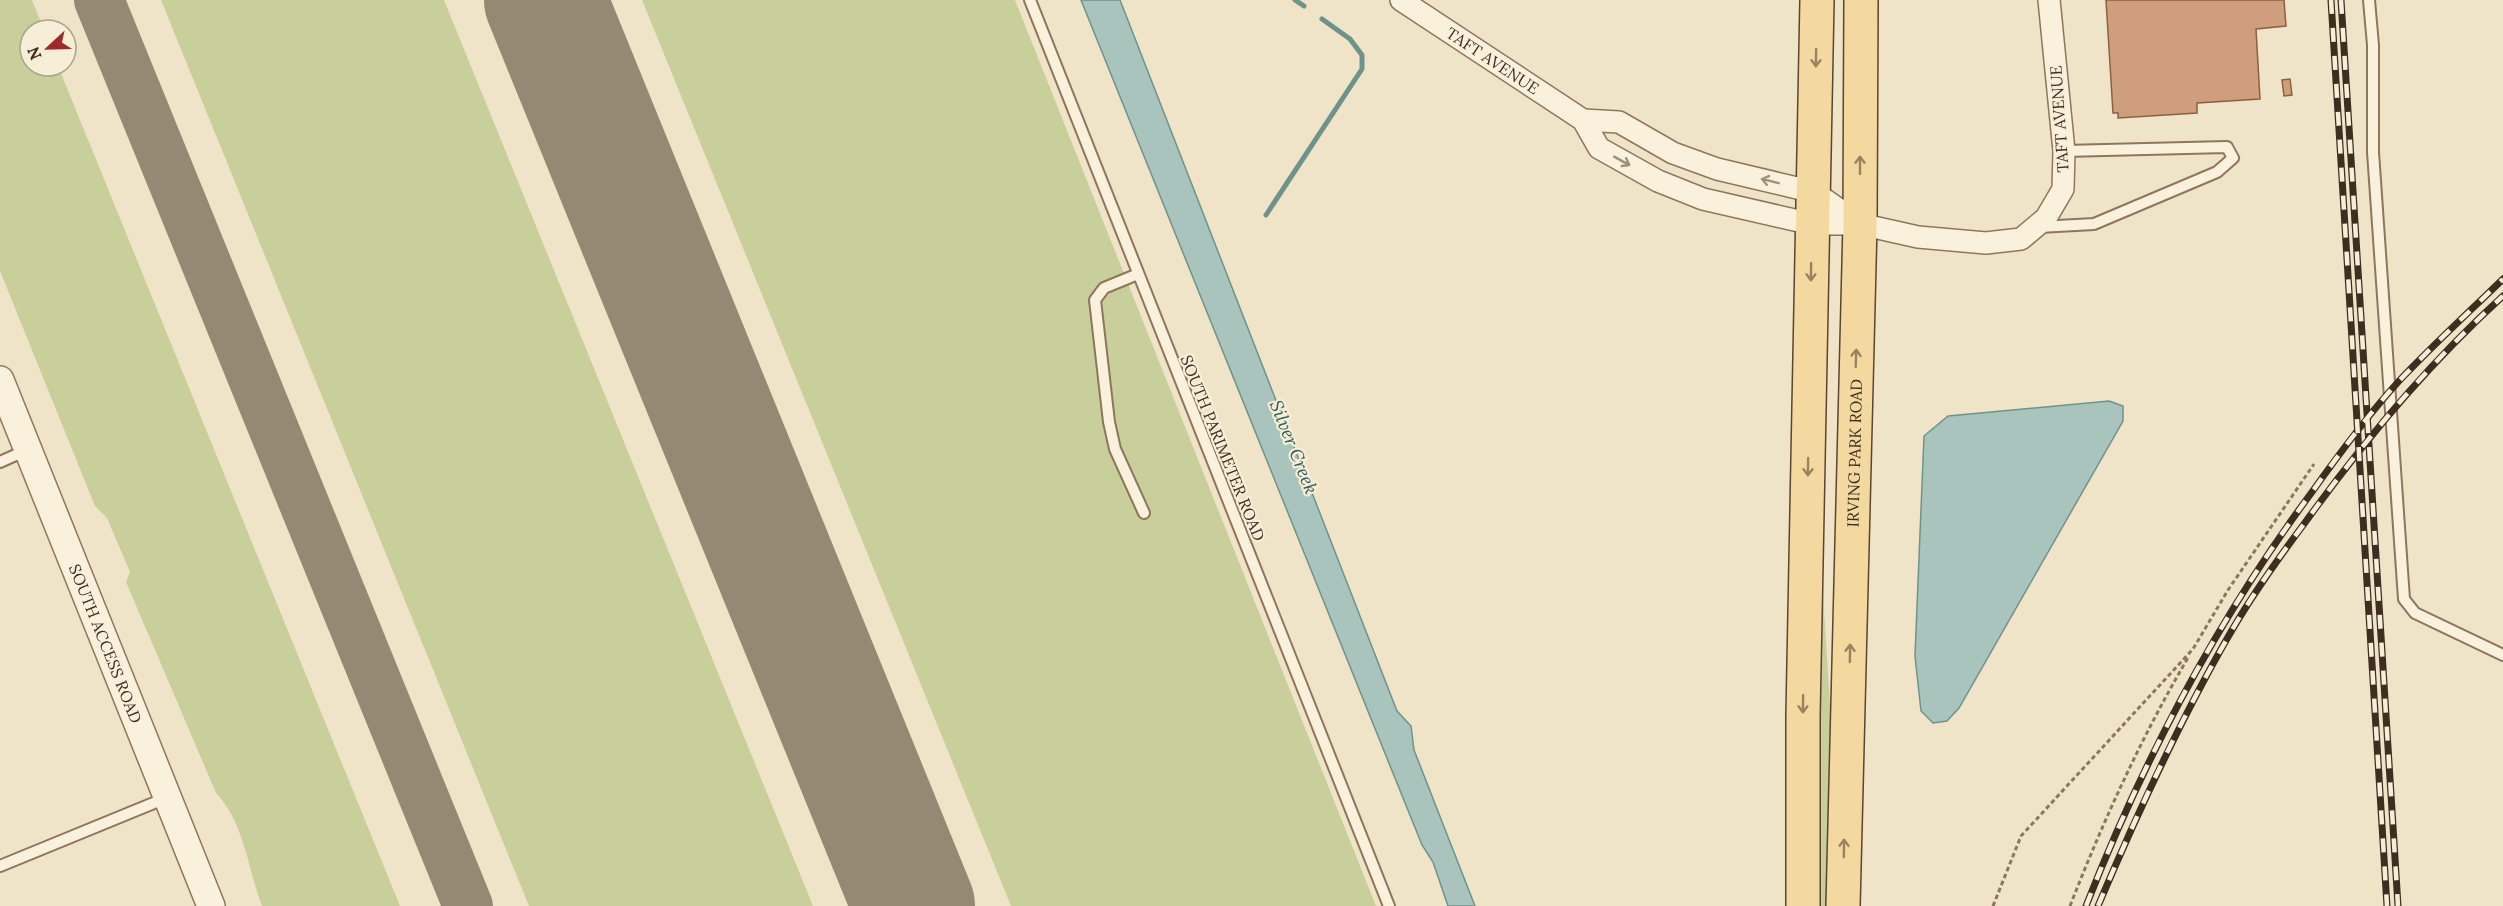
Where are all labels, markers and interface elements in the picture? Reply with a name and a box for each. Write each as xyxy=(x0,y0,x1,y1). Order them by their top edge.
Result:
north arrow xyxy=(18,18,78,78)
street label: TAFT AVENUE xyxy=(1443,23,1543,98)
text: N xyxy=(23,44,46,63)
one-way arrow xyxy=(1810,48,1822,68)
street label: TAFT AVENUE xyxy=(2045,65,2073,173)
one-way arrow xyxy=(1613,155,1630,167)
one-way arrow xyxy=(1854,156,1866,176)
one-way arrow xyxy=(1761,174,1780,186)
one-way arrow xyxy=(1805,261,1817,281)
one-way arrow xyxy=(1850,348,1862,368)
street label: SOUTH PARIMETER ROAD xyxy=(1176,352,1270,544)
street label: IRVING PARK ROAD xyxy=(1842,379,1866,528)
water label: Silver Creek xyxy=(1265,397,1323,497)
one-way arrow xyxy=(1802,456,1814,476)
street label: SOUTH ACCESS ROAD xyxy=(65,561,147,726)
one-way arrow xyxy=(1844,643,1856,663)
one-way arrow xyxy=(1798,693,1809,713)
one-way arrow xyxy=(1839,838,1850,858)

